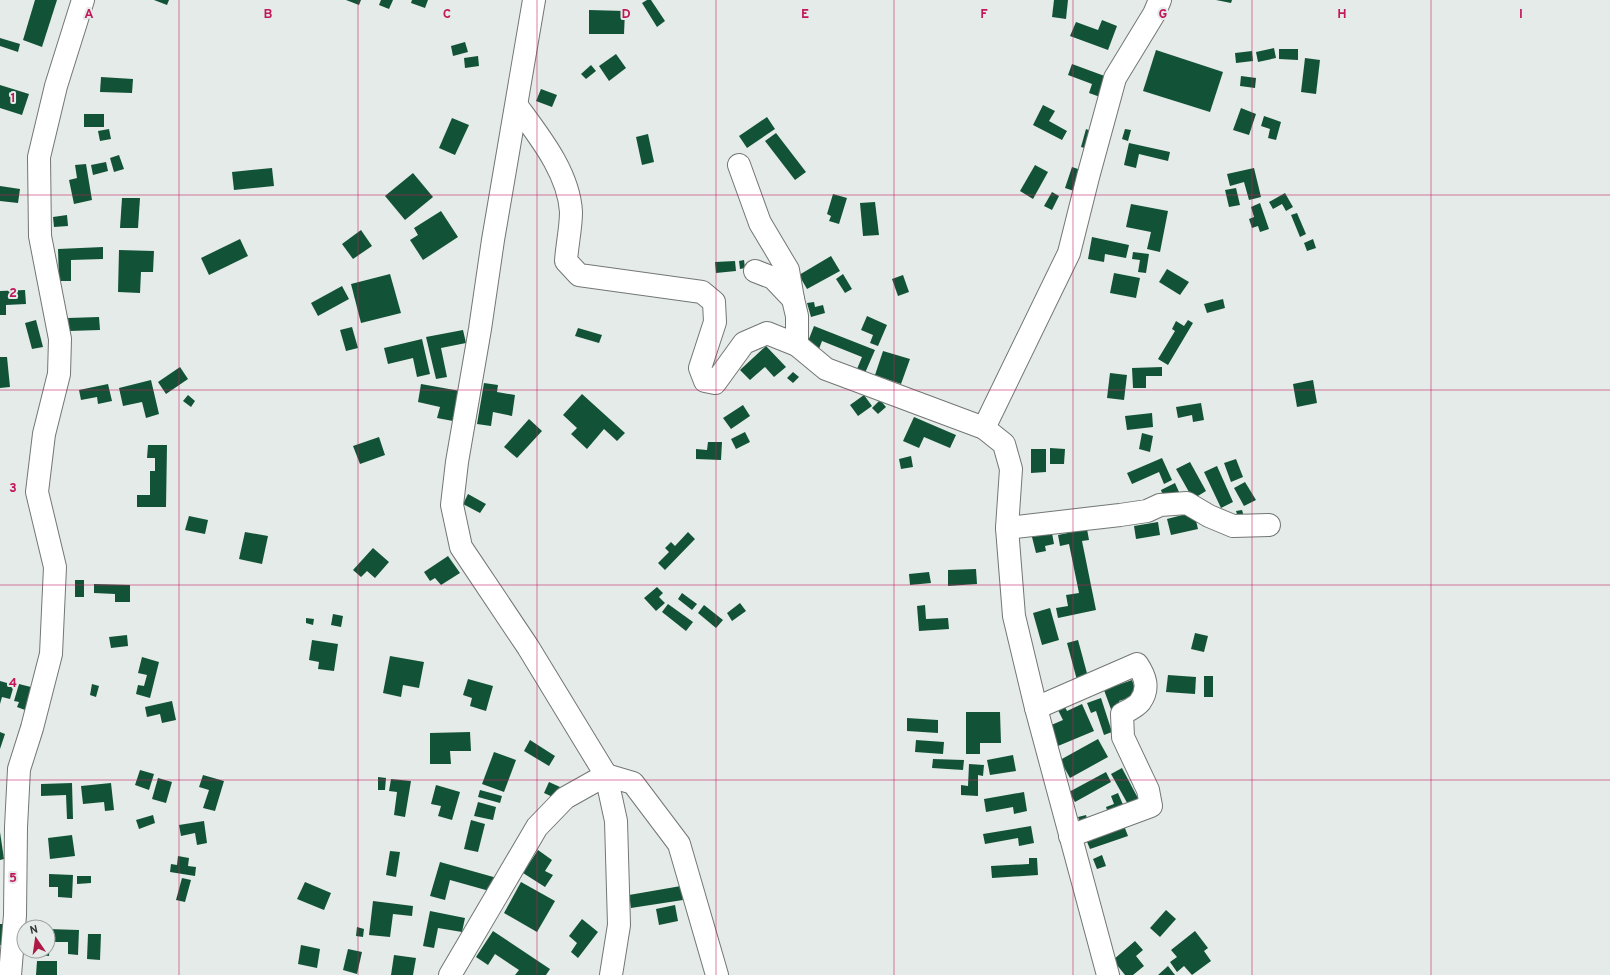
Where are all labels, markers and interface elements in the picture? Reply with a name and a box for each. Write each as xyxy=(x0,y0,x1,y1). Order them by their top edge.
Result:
text: A xyxy=(84,7,94,23)
text: B xyxy=(264,7,273,23)
text: C xyxy=(443,7,451,23)
text: D xyxy=(621,7,631,23)
text: E xyxy=(801,7,809,23)
text: F xyxy=(980,7,988,23)
text: G xyxy=(1159,7,1168,23)
text: H xyxy=(1337,7,1347,23)
text: I xyxy=(1519,7,1523,23)
text: 1 xyxy=(10,91,16,107)
text: 2 xyxy=(9,286,17,302)
text: 3 xyxy=(9,481,17,497)
text: 4 xyxy=(9,676,17,692)
text: 5 xyxy=(9,871,17,887)
north arrow xyxy=(16,919,56,959)
text: N xyxy=(29,923,39,938)

